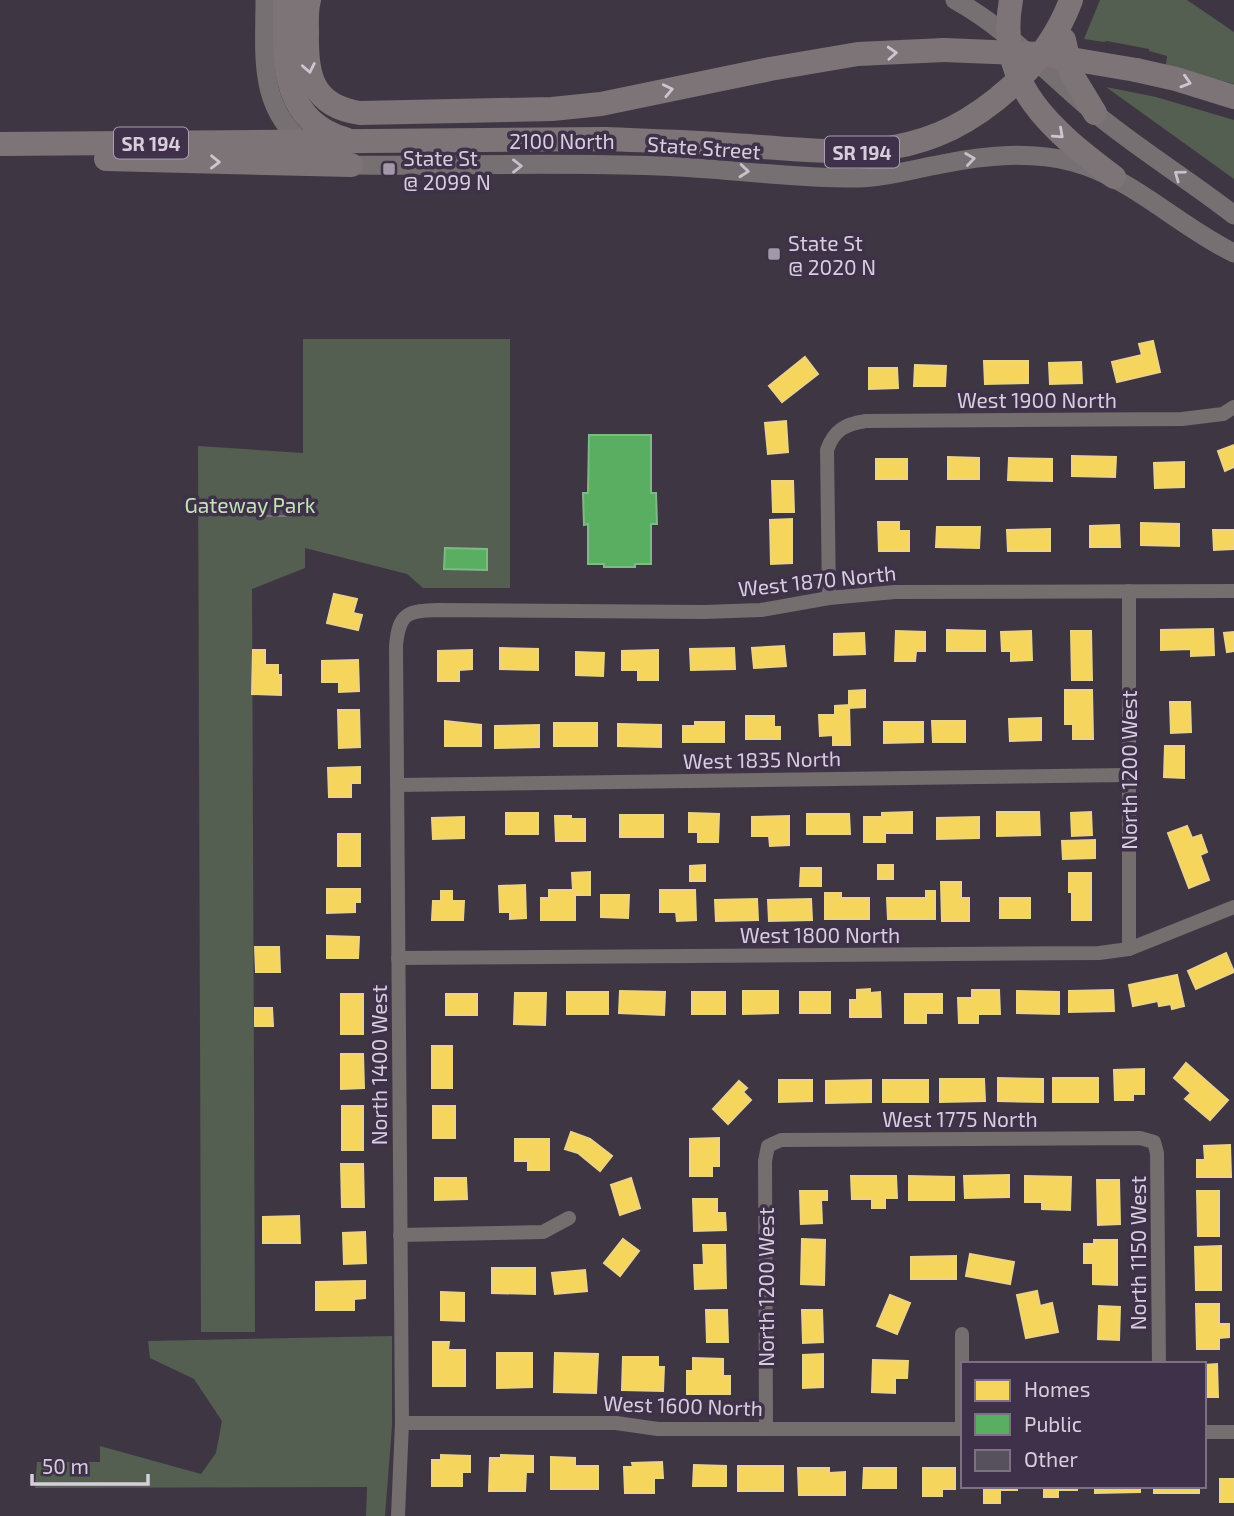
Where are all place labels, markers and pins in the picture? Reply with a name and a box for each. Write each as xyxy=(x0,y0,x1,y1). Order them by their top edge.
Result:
place label: State St @ 2099 N xyxy=(403,145,491,194)
marker: State St @ 2099 N xyxy=(381,161,397,177)
place label: State St @ 2020 N xyxy=(788,230,876,279)
marker: State St @ 2020 N xyxy=(766,246,782,262)

